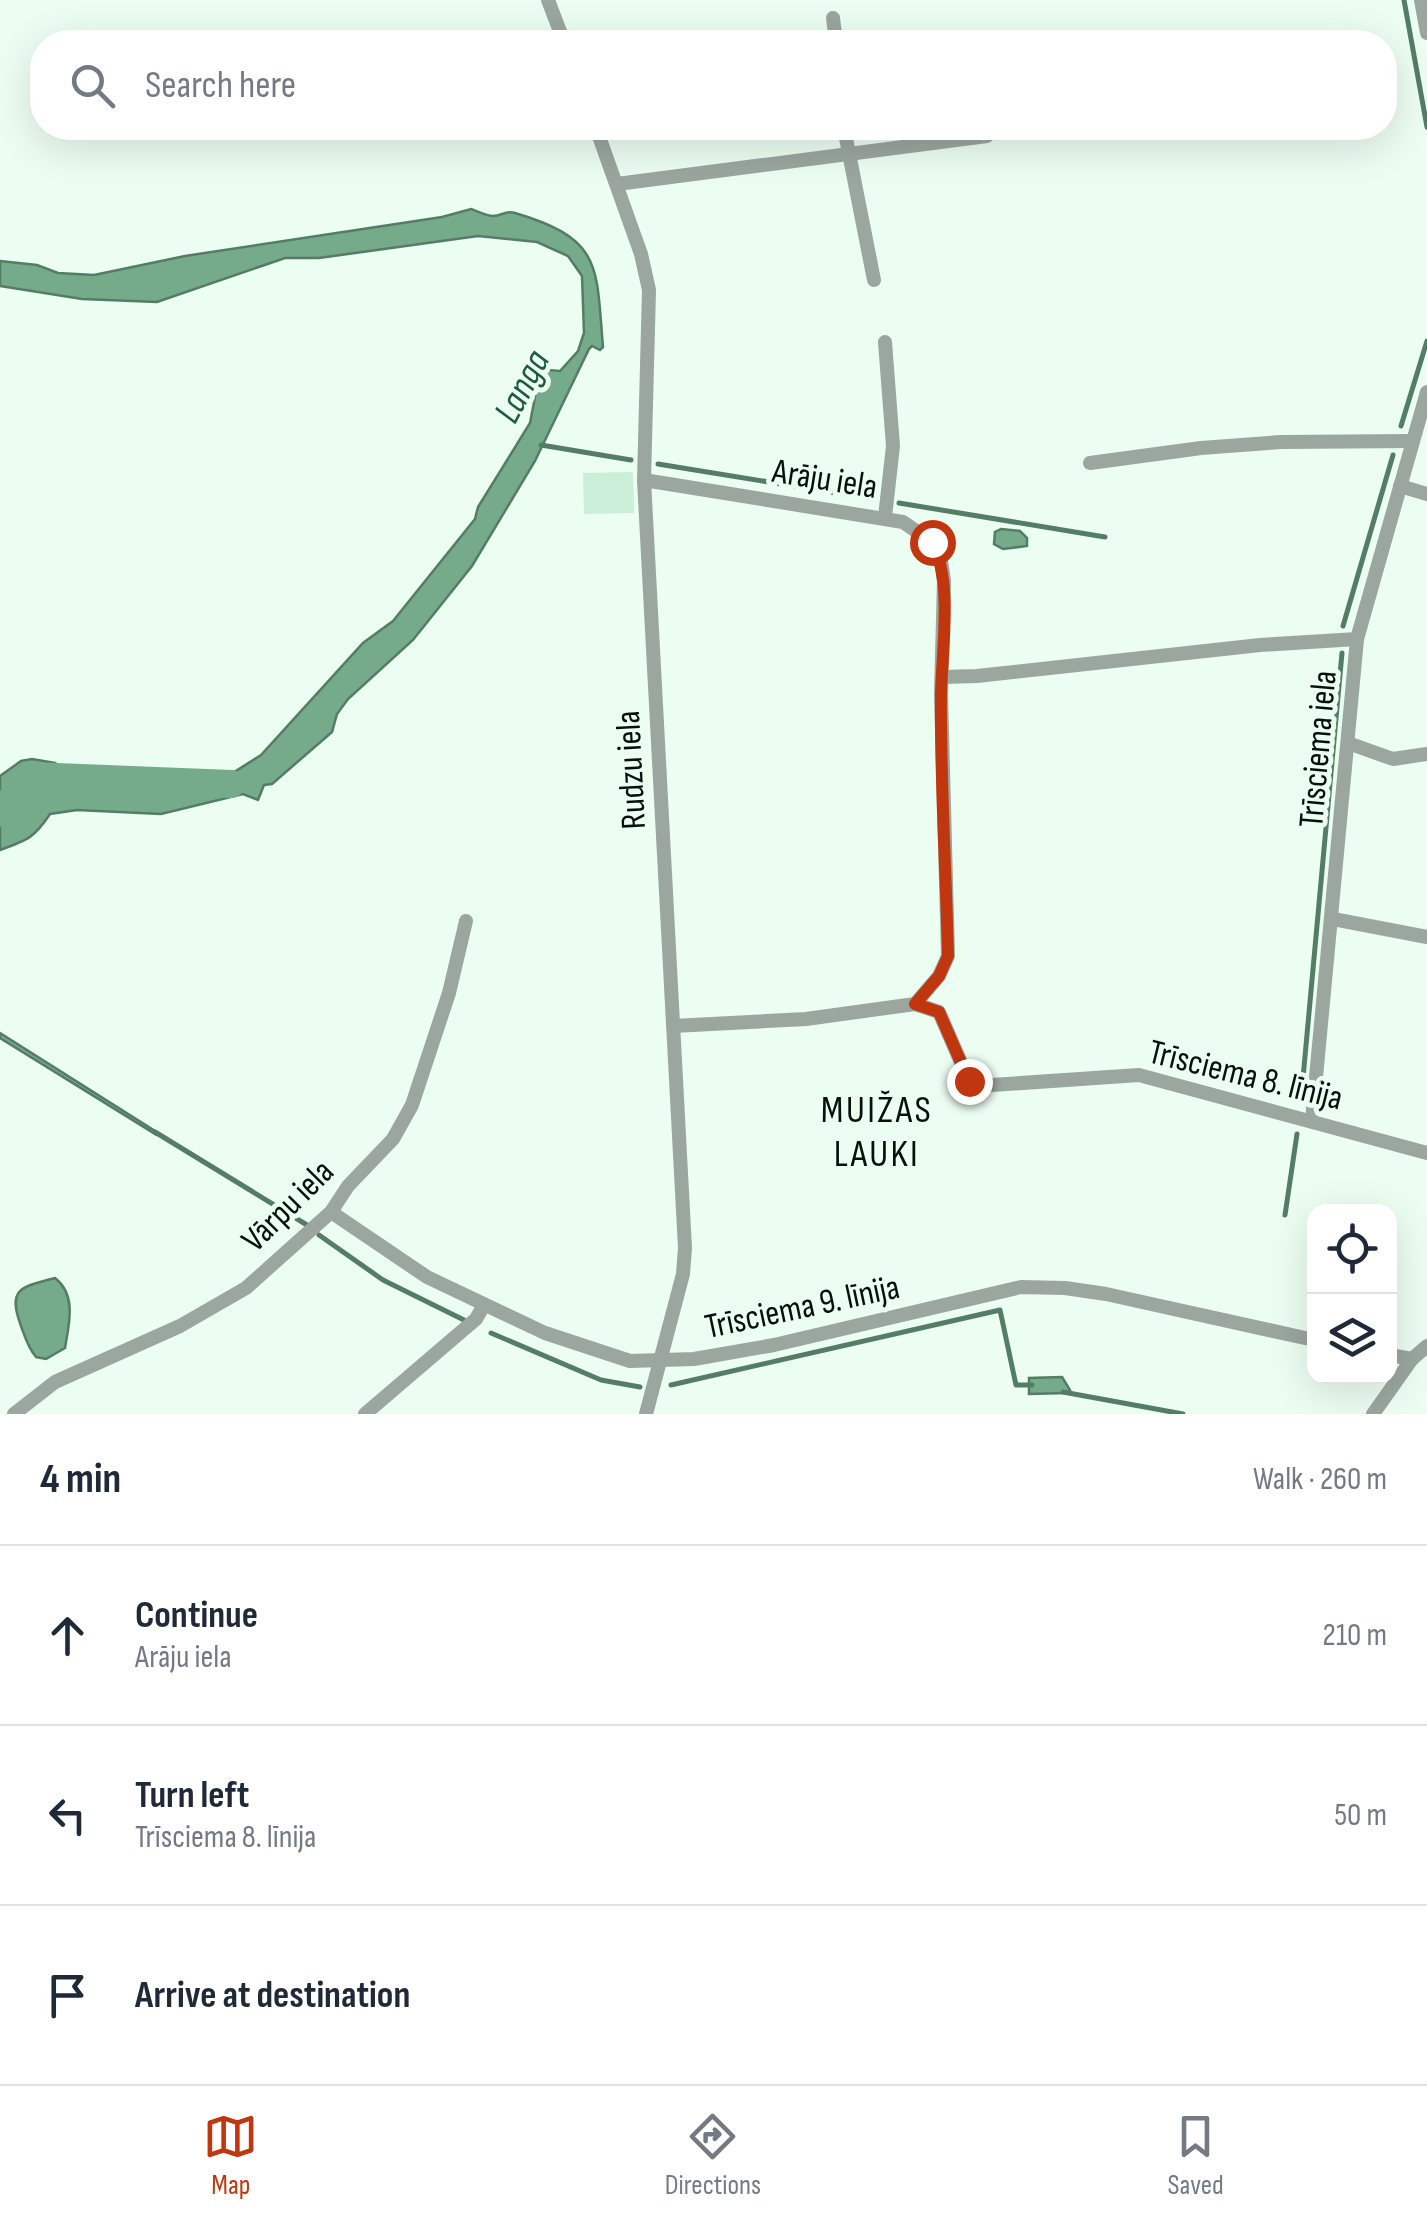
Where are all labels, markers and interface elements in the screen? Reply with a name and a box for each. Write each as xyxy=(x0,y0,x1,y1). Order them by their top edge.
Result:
search box xyxy=(30,30,1397,140)
icon: search xyxy=(65,58,120,113)
text: Search here xyxy=(145,63,296,108)
water label: Langa xyxy=(485,343,560,431)
street label: Arāju iela xyxy=(768,450,880,509)
route start xyxy=(910,520,956,566)
street label: Trīsciema iela xyxy=(1290,669,1347,829)
street label: Rudzu iela xyxy=(607,710,656,830)
street label: Trīsciema 8. līnija xyxy=(1144,1031,1347,1120)
route end xyxy=(947,1059,993,1105)
district label: MUIŽAS LAUKI xyxy=(821,1088,933,1177)
street label: Vārpu iela xyxy=(233,1151,343,1261)
map controls xyxy=(1307,1204,1397,1384)
button: locate xyxy=(1307,1204,1397,1294)
street label: Trīsciema 9. līnija xyxy=(701,1266,904,1349)
button: layers xyxy=(1307,1294,1397,1384)
text: 4 min xyxy=(40,1454,121,1505)
text: Walk · 260 m xyxy=(1253,1460,1387,1499)
text: Continue xyxy=(135,1593,258,1638)
icon: ahead xyxy=(40,1608,95,1663)
text: 210 m xyxy=(1323,1616,1387,1655)
text: Arāju iela xyxy=(135,1638,232,1677)
text: Turn left xyxy=(135,1773,249,1818)
icon: left xyxy=(40,1788,95,1843)
text: 50 m xyxy=(1334,1796,1387,1835)
text: Trīsciema 8. līnija xyxy=(135,1818,316,1857)
icon: arrive xyxy=(40,1968,95,2023)
text: Arrive at destination xyxy=(135,1973,410,2018)
tab: Map xyxy=(203,2109,258,2202)
tab: Directions xyxy=(665,2109,761,2202)
tab: Saved xyxy=(1168,2109,1224,2202)

